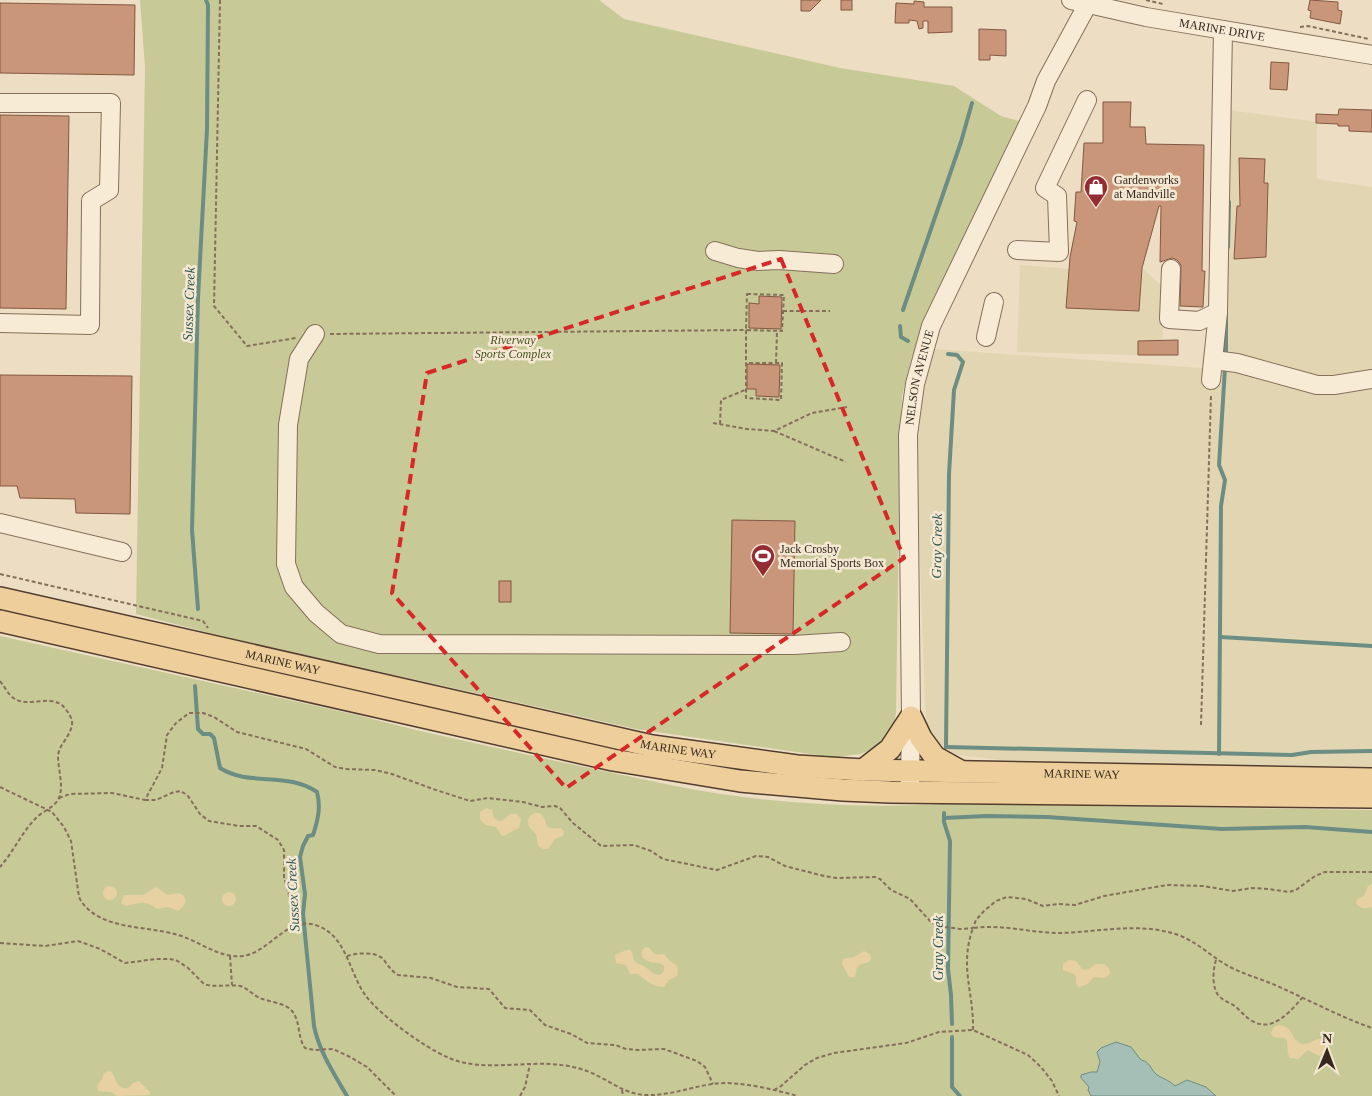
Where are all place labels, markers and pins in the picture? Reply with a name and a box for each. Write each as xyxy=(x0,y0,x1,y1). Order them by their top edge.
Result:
place label: Gardenworks at Mandville xyxy=(1114,173,1179,201)
shop icon: Gardenworks at Mandville xyxy=(1083,174,1109,208)
place label: Jack Crosby Memorial Sports Box xyxy=(780,542,884,570)
sports icon: Jack Crosby Memorial Sports Box xyxy=(750,543,776,577)

